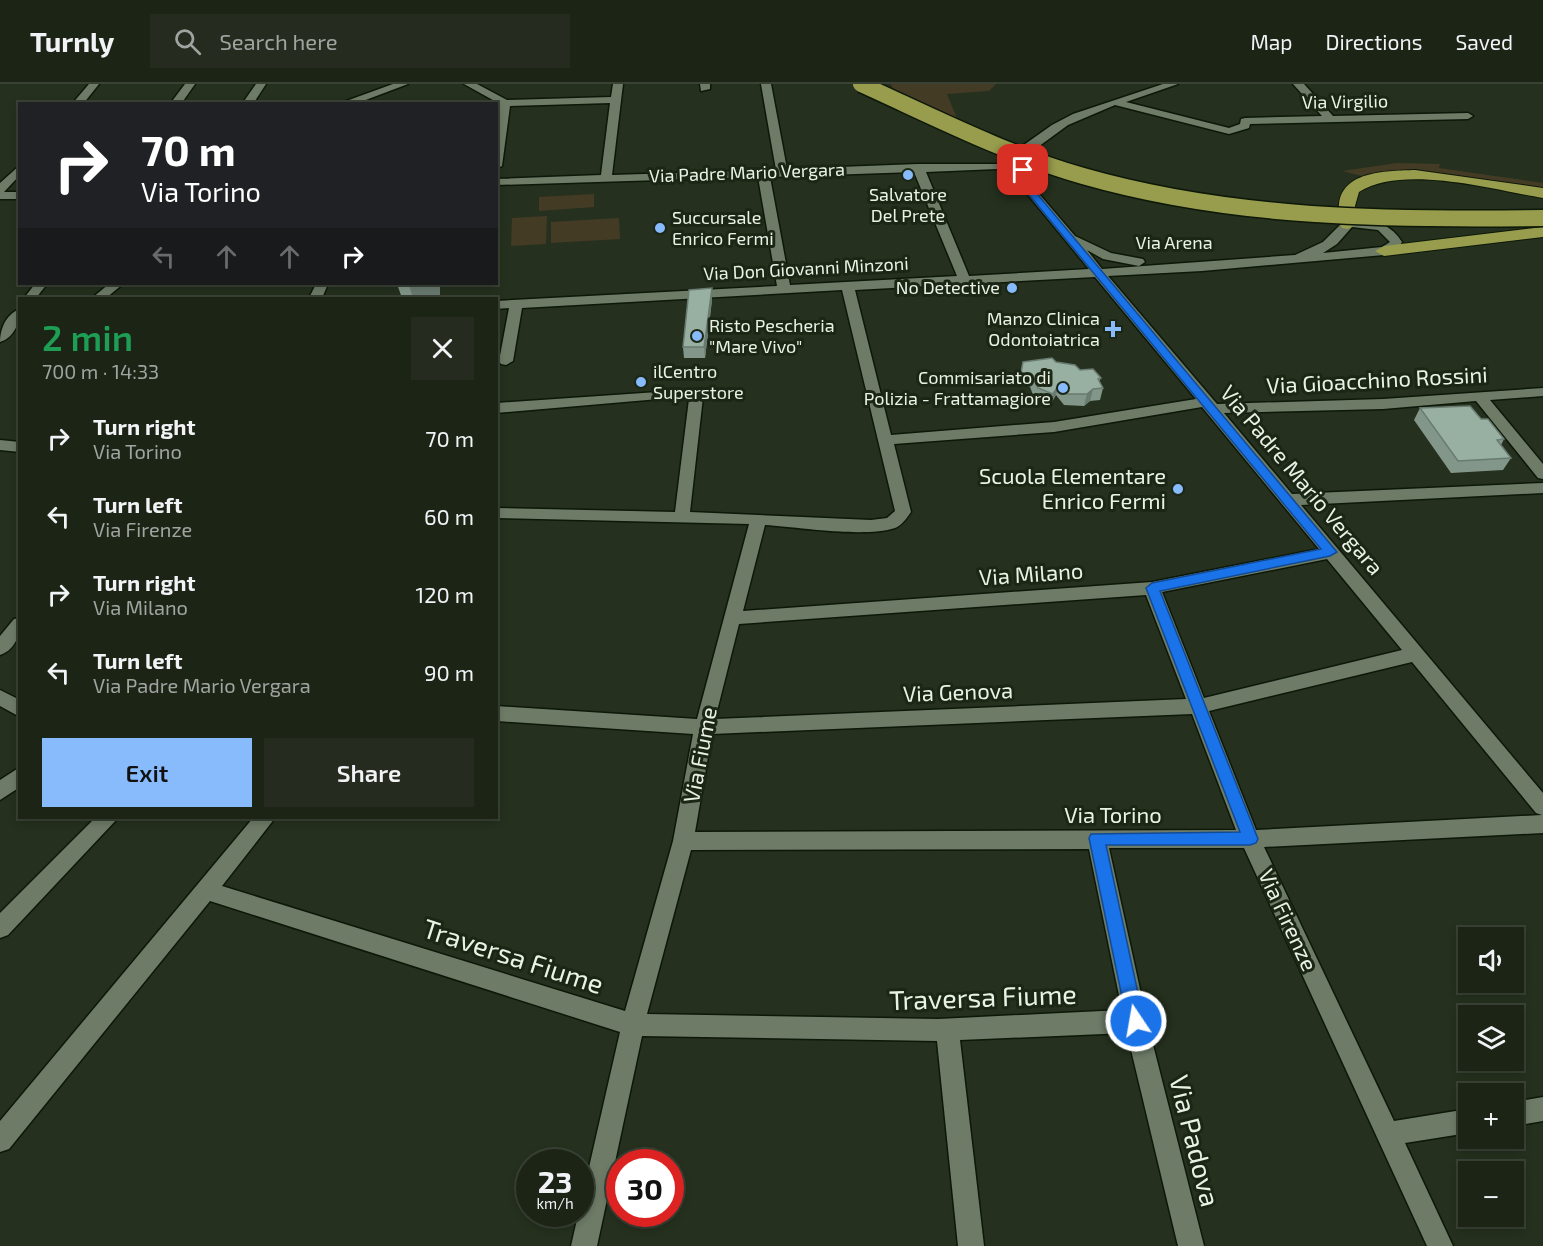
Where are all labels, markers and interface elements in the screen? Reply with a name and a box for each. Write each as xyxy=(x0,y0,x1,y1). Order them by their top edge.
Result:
search box xyxy=(150,14,570,68)
text: Turnly xyxy=(30,24,114,58)
icon: search xyxy=(171,25,204,58)
text: Search here xyxy=(219,28,338,54)
text: Map xyxy=(1250,29,1293,54)
text: Directions xyxy=(1326,29,1422,54)
text: Saved xyxy=(1455,29,1513,54)
street label: Via Virgilio xyxy=(1302,89,1388,113)
text: 70 m xyxy=(141,124,236,174)
icon: right xyxy=(42,126,120,204)
pin xyxy=(997,144,1048,195)
icon: arrive xyxy=(1006,153,1039,186)
street label: Via Padre Mario Vergara xyxy=(649,158,845,186)
marker: Salvatore Del Prete xyxy=(901,168,915,182)
text: Via Torino xyxy=(141,175,261,207)
place label: Salvatore Del Prete xyxy=(869,183,947,226)
place label: Succursale Enrico Fermi xyxy=(672,206,774,249)
marker: Succursale Enrico Fermi xyxy=(653,221,667,235)
street label: Via Arena xyxy=(1135,231,1213,253)
icon: left xyxy=(147,240,180,273)
icon: ahead xyxy=(210,240,243,273)
icon: ahead xyxy=(273,240,306,273)
icon: right xyxy=(336,240,369,273)
street label: Via Don Giovanni Minzoni xyxy=(703,252,909,284)
place label: No Detective xyxy=(896,276,1000,298)
marker: No Detective xyxy=(1005,281,1019,295)
place label: Manzo Clinica Odontoiatrica xyxy=(987,307,1100,350)
place label: Risto Pescheria "Mare Vivo" xyxy=(709,314,835,357)
text: 2 min xyxy=(42,315,133,358)
button: close xyxy=(411,317,474,380)
marker: Manzo Clinica Odontoiatrica xyxy=(1104,320,1122,338)
marker: Risto Pescheria "Mare Vivo" xyxy=(690,329,704,343)
text: 700 m · 14:33 xyxy=(42,359,159,383)
place label: ilCentro Superstore xyxy=(653,360,744,403)
street label: Via Gioacchino Rossini xyxy=(1266,360,1488,398)
place label: Commisariato di Polizia - Frattamagiore xyxy=(864,366,1051,409)
marker: ilCentro Superstore xyxy=(634,375,648,389)
street label: Via Padre Mario Vergara xyxy=(1216,379,1390,579)
marker: Commisariato di Polizia - Frattamagiore xyxy=(1056,381,1070,395)
text: Turn right xyxy=(93,413,195,439)
icon: right xyxy=(42,422,75,455)
text: 70 m xyxy=(425,425,474,451)
text: Via Torino xyxy=(93,439,182,463)
place label: Scuola Elementare Enrico Fermi xyxy=(979,462,1166,513)
marker: Scuola Elementare Enrico Fermi xyxy=(1171,482,1185,496)
text: Turn left xyxy=(93,491,182,517)
icon: left xyxy=(42,500,75,533)
text: 60 m xyxy=(424,503,474,529)
text: Via Firenze xyxy=(93,517,192,541)
street label: Via Milano xyxy=(978,556,1084,590)
text: Turn right xyxy=(93,569,195,595)
icon: right xyxy=(42,578,75,611)
text: 120 m xyxy=(415,581,474,607)
text: Via Milano xyxy=(93,595,188,619)
text: Turn left xyxy=(93,647,182,673)
icon: left xyxy=(42,656,75,689)
text: 90 m xyxy=(424,659,474,685)
text: Via Padre Mario Vergara xyxy=(93,673,311,697)
street label: Via Genova xyxy=(902,676,1014,706)
street label: Via Fiume xyxy=(677,705,721,805)
button: Exit xyxy=(42,738,252,807)
button: Share xyxy=(264,738,474,807)
street label: Via Torino xyxy=(1064,801,1162,827)
street label: Via Firenze xyxy=(1254,865,1324,975)
street label: Traversa Fiume xyxy=(419,911,608,999)
map controls xyxy=(1458,927,1524,1227)
button: sound xyxy=(1458,927,1524,993)
street label: Traversa Fiume xyxy=(889,977,1077,1015)
position arrow xyxy=(1104,989,1168,1053)
button: layers xyxy=(1458,1005,1524,1071)
street label: Via Padova xyxy=(1164,1071,1228,1210)
button: + xyxy=(1458,1083,1524,1149)
speed limit sign: 30 xyxy=(606,1149,684,1227)
button: − xyxy=(1458,1161,1524,1227)
text: 23 xyxy=(538,1163,572,1199)
text: km/h xyxy=(536,1194,574,1212)

